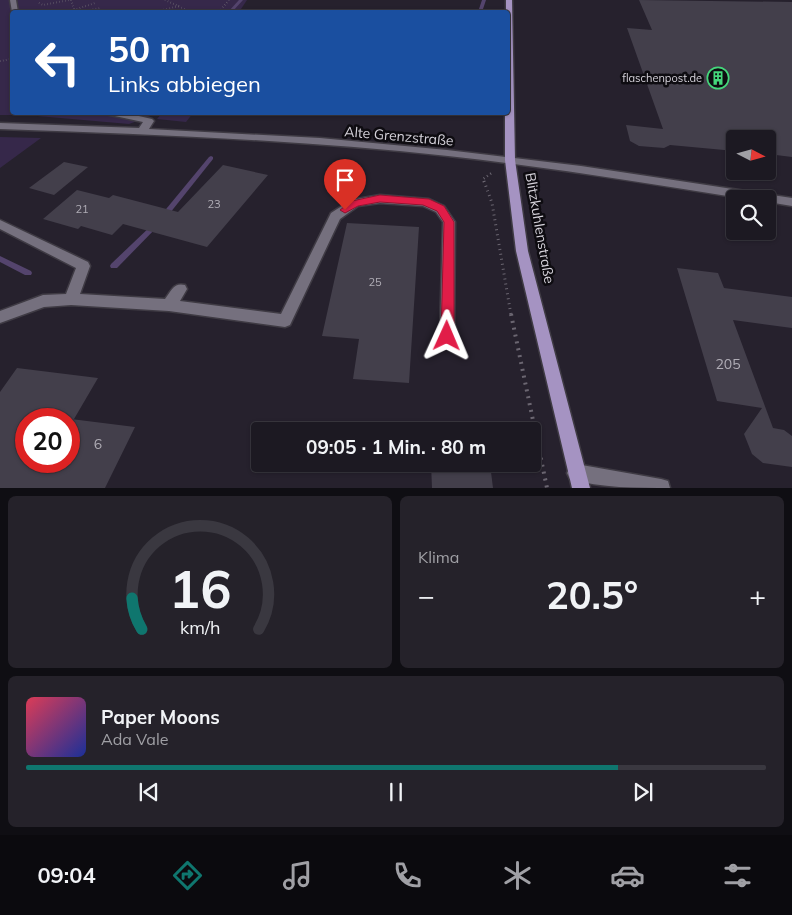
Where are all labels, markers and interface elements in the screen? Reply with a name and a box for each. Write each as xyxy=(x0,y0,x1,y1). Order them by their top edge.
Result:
text: 50 m xyxy=(108,27,191,71)
icon: left xyxy=(25,30,90,95)
building icon: flaschenpost.de xyxy=(706,66,730,90)
text: Links abbiegen xyxy=(108,70,261,98)
place label: flaschenpost.de xyxy=(622,71,702,85)
street label: Alte Grenzstraße xyxy=(344,122,454,150)
north arrow xyxy=(726,130,776,180)
map controls xyxy=(726,130,776,240)
pin xyxy=(324,159,366,210)
icon: arrive xyxy=(331,166,359,194)
street label: Blitzkuhlenstraße xyxy=(521,171,559,285)
button: search xyxy=(726,190,776,240)
house number: 23 xyxy=(207,197,221,211)
house number: 21 xyxy=(75,202,89,216)
house number: 25 xyxy=(368,275,382,289)
position arrow xyxy=(420,309,472,361)
house number: 205 xyxy=(715,355,741,373)
speed limit sign: 20 xyxy=(15,408,80,473)
house number: 6 xyxy=(94,435,102,453)
text: 09:05 · 1 Min. · 80 m xyxy=(306,435,486,459)
text: Klima xyxy=(418,547,459,567)
text: 16 xyxy=(169,556,231,621)
text: 20.5° xyxy=(546,571,638,619)
text: − xyxy=(418,578,435,613)
text: + xyxy=(749,578,766,613)
text: km/h xyxy=(180,616,220,638)
text: Paper Moons xyxy=(101,705,220,729)
text: Ada Vale xyxy=(101,729,168,749)
icon: previous xyxy=(135,778,163,806)
icon: pause xyxy=(382,778,410,806)
icon: next xyxy=(629,778,657,806)
icon: directions xyxy=(170,858,205,893)
icon: music xyxy=(280,858,315,893)
icon: phone xyxy=(390,858,425,893)
icon: climate xyxy=(500,858,535,893)
icon: car xyxy=(610,858,645,893)
icon: filters xyxy=(720,858,755,893)
text: 09:04 xyxy=(37,861,96,889)

